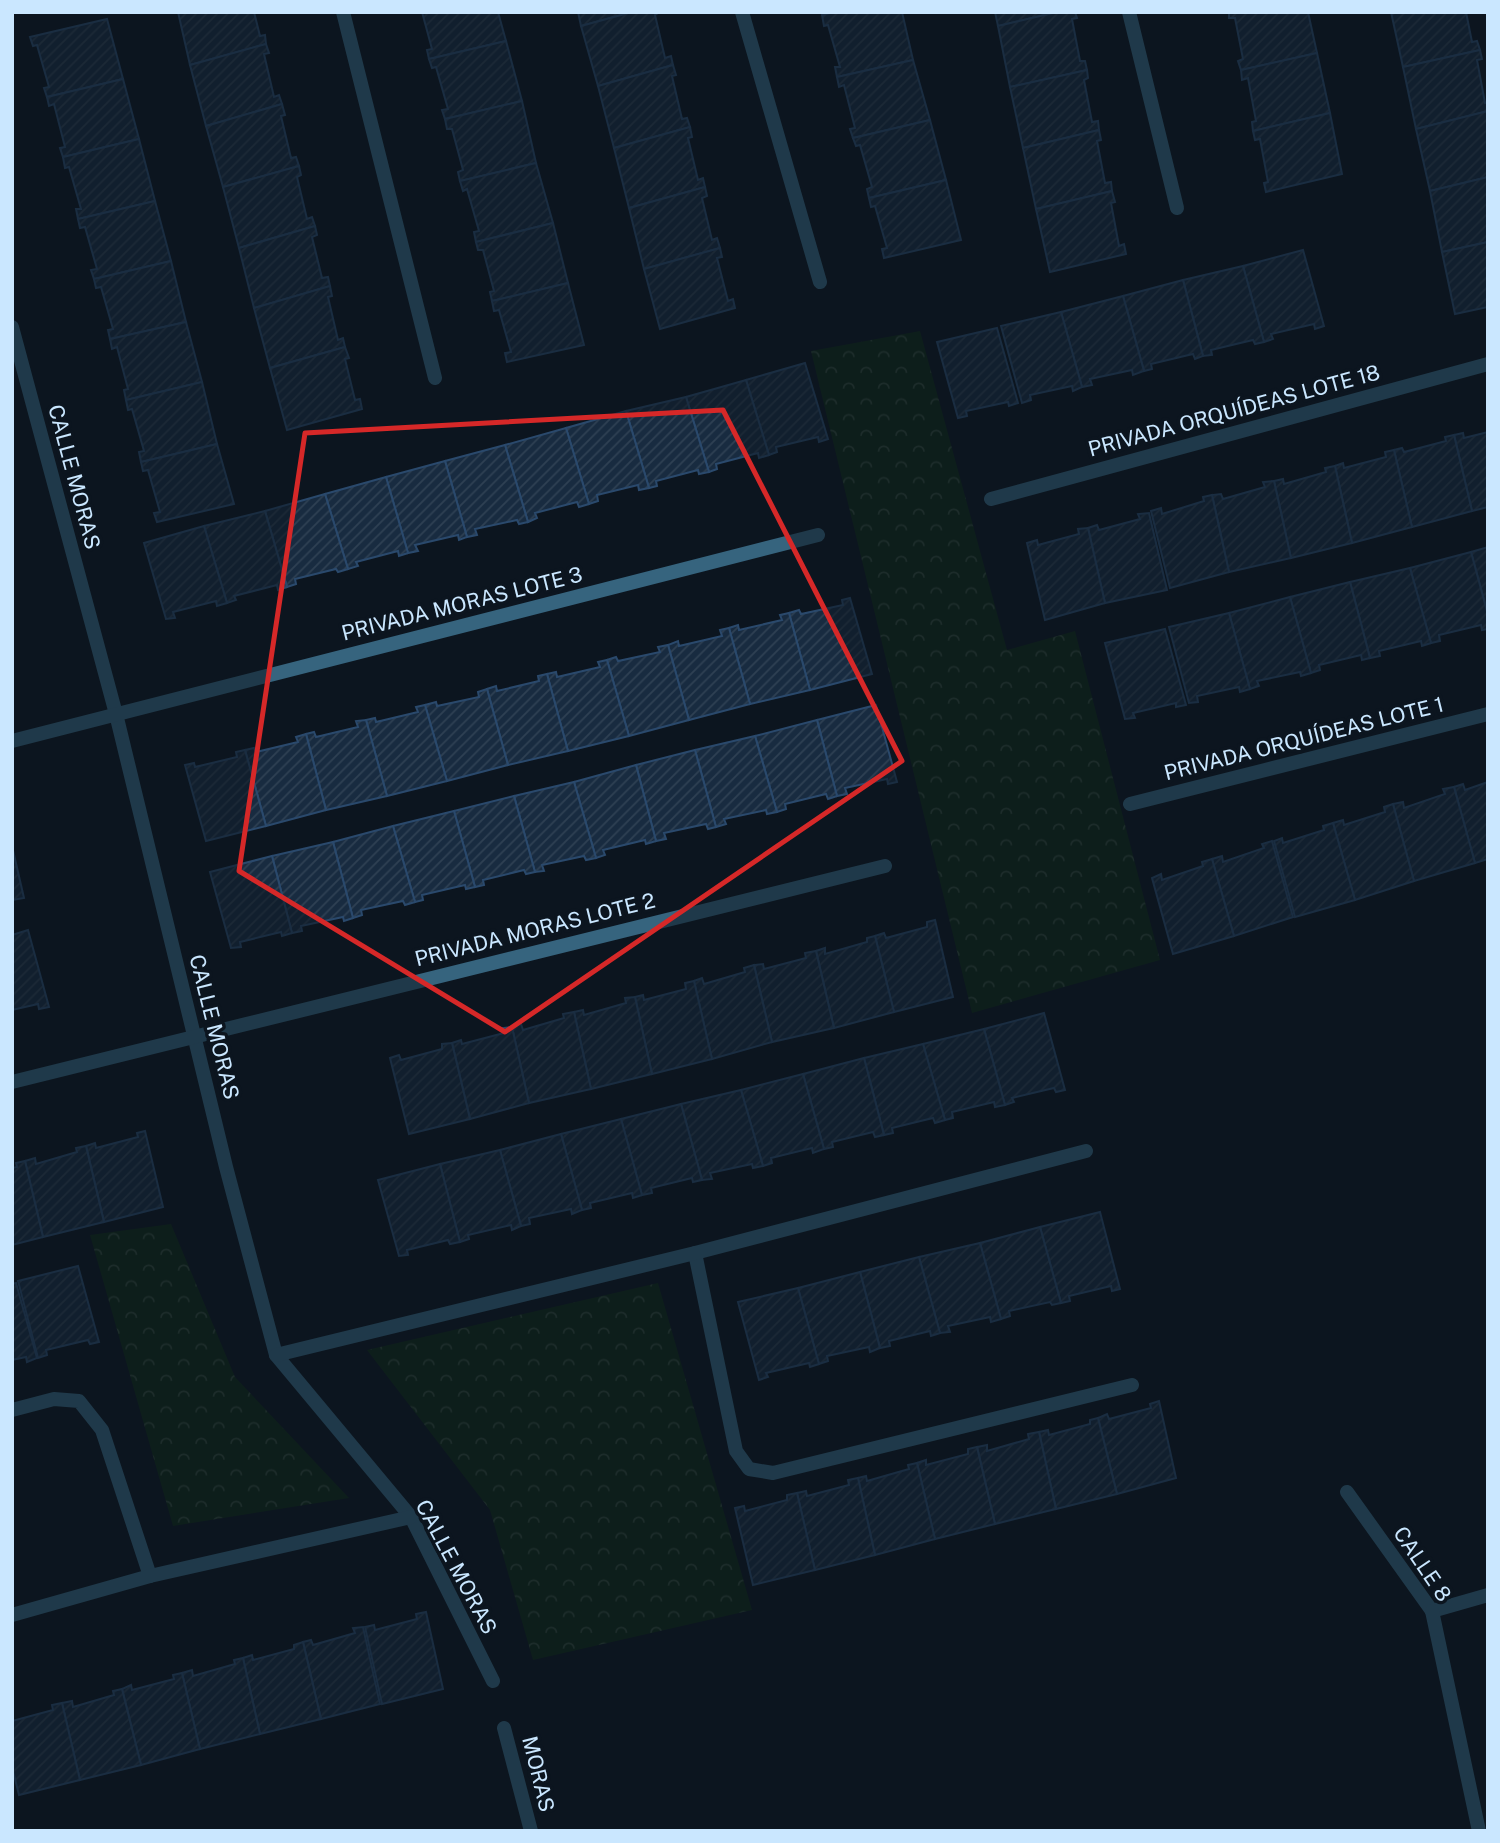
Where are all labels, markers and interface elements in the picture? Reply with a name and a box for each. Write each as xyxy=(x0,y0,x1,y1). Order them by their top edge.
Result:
street label: PRIVADA ORQUÍDEAS LOTE 18 xyxy=(1085,360,1382,462)
street label: CALLE MORAS xyxy=(43,402,106,552)
street label: PRIVADA MORAS LOTE 3 xyxy=(339,561,585,646)
street label: PRIVADA ORQUÍDEAS LOTE 1 xyxy=(1161,692,1446,785)
street label: PRIVADA MORAS LOTE 2 xyxy=(412,888,658,971)
street label: CALLE MORAS xyxy=(184,952,245,1102)
street label: CALLE MORAS xyxy=(411,1495,502,1638)
street label: CALLE 8 xyxy=(1388,1521,1457,1606)
street label: MORAS xyxy=(517,1734,560,1814)

